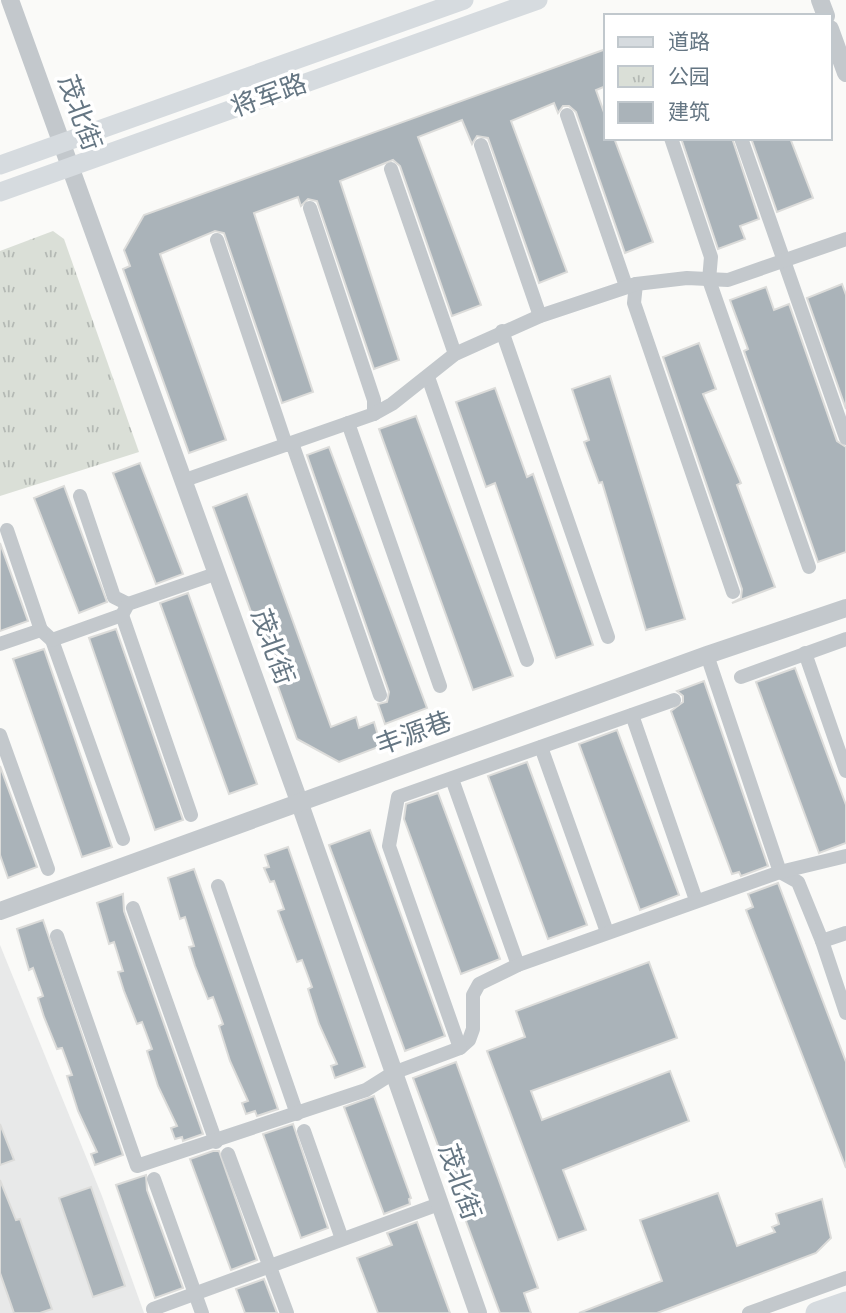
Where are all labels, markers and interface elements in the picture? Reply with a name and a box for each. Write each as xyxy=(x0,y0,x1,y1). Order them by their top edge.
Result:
legend xyxy=(604,14,832,140)
text: 道路 xyxy=(668,29,710,55)
text: 公园 xyxy=(668,64,710,90)
street label: 将军路 xyxy=(227,68,311,124)
street label: 茂北街 xyxy=(51,71,107,155)
text: 建筑 xyxy=(668,99,710,125)
street label: 茂北街 xyxy=(244,605,300,689)
street label: 丰源巷 xyxy=(372,706,456,762)
street label: 茂北街 xyxy=(431,1140,487,1224)

